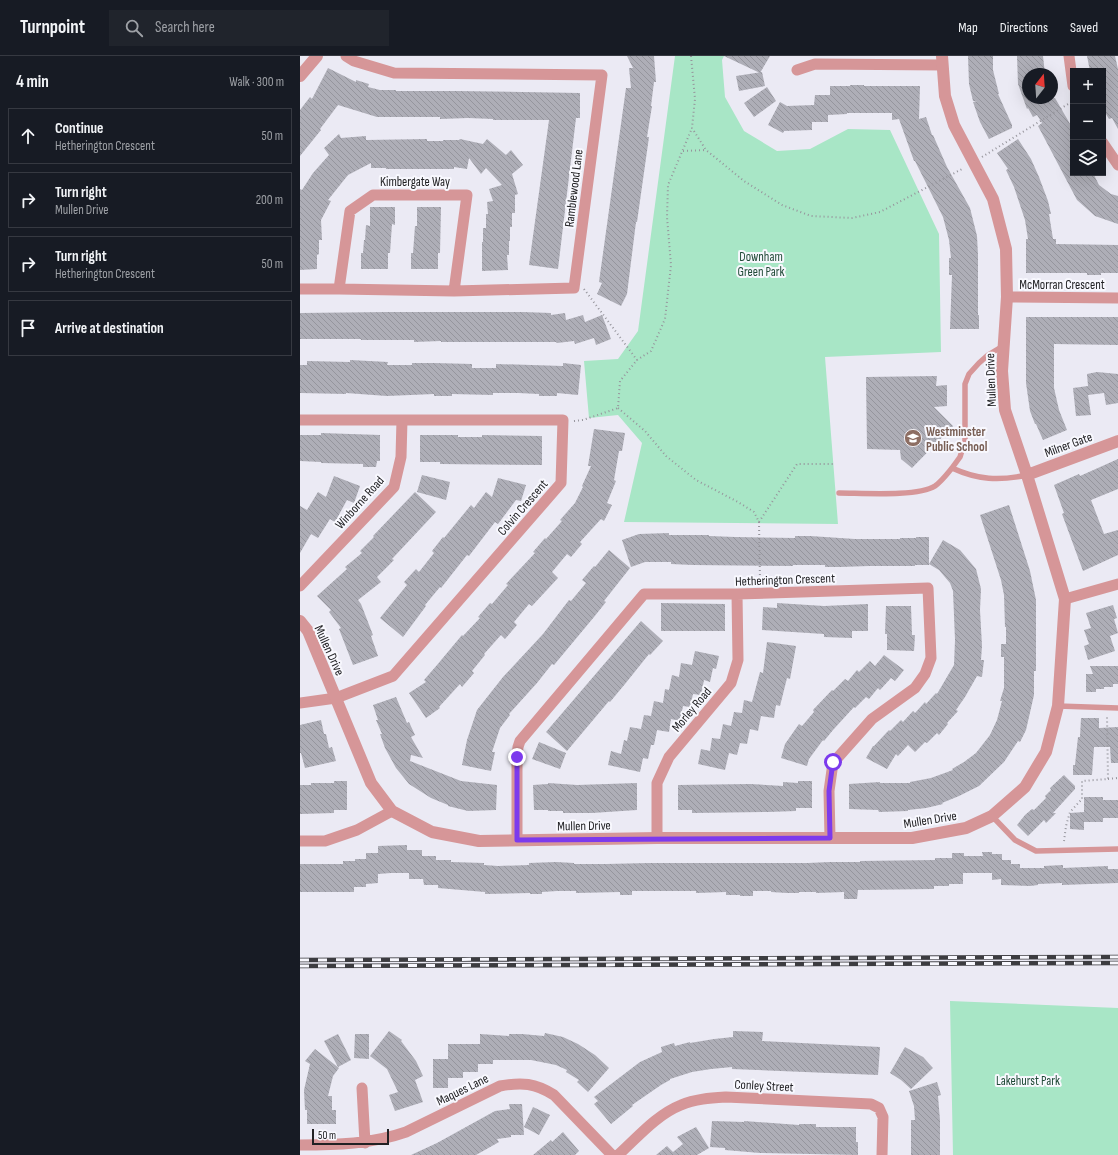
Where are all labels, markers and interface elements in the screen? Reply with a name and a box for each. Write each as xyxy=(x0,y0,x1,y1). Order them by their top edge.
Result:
search box xyxy=(109,10,389,46)
text: Turnpoint xyxy=(20,16,85,39)
icon: search xyxy=(123,17,145,39)
text: Search here xyxy=(155,18,215,37)
text: Map xyxy=(958,19,978,36)
text: Directions xyxy=(1000,19,1048,36)
text: Saved xyxy=(1070,19,1098,36)
north arrow xyxy=(1022,68,1058,104)
map controls xyxy=(1070,68,1106,176)
button: + xyxy=(1070,68,1106,104)
text: 4 min xyxy=(16,72,49,92)
text: Walk · 300 m xyxy=(229,74,284,90)
button: − xyxy=(1070,104,1106,140)
text: Continue xyxy=(55,119,104,138)
icon: ahead xyxy=(17,125,39,147)
text: 50 m xyxy=(262,128,283,144)
text: Hetherington Crescent xyxy=(55,138,155,154)
button: layers xyxy=(1070,140,1106,176)
street label: Ramblewood Lane xyxy=(561,148,587,228)
street label: Kimbergate Way xyxy=(380,174,450,190)
text: Turn right xyxy=(55,183,107,202)
icon: right xyxy=(17,189,39,211)
text: 200 m xyxy=(256,192,283,208)
text: Mullen Drive xyxy=(55,202,109,218)
text: Turn right xyxy=(55,247,107,266)
park label: Downham Green Park xyxy=(737,249,785,280)
icon: right xyxy=(17,253,39,275)
text: 50 m xyxy=(262,256,283,272)
text: Hetherington Crescent xyxy=(55,266,155,282)
street label: McMorran Crescent xyxy=(1019,277,1105,293)
icon: arrive xyxy=(17,317,39,339)
text: Arrive at destination xyxy=(55,319,164,338)
street label: Mullen Drive xyxy=(982,353,1000,407)
place label: Westminster Public School xyxy=(926,424,988,455)
school or university icon: Westminster Public School xyxy=(903,428,923,448)
street label: Milner Gate xyxy=(1042,429,1094,461)
street label: Winborne Road xyxy=(332,473,388,532)
street label: Colvin Crescent xyxy=(494,476,551,539)
street label: Hetherington Crescent xyxy=(735,570,835,590)
street label: Mullen Drive xyxy=(311,623,348,678)
street label: Morley Road xyxy=(669,684,715,735)
route end xyxy=(508,748,526,766)
route start xyxy=(824,753,842,771)
street label: Mullen Drive xyxy=(902,808,958,832)
street label: Mullen Drive xyxy=(557,818,611,834)
street label: Maques Lane xyxy=(434,1070,491,1109)
park label: Lakehurst Park xyxy=(996,1073,1060,1089)
street label: Conley Street xyxy=(734,1076,794,1096)
scale bar xyxy=(312,1127,389,1146)
text: 50 m xyxy=(318,1129,336,1142)

